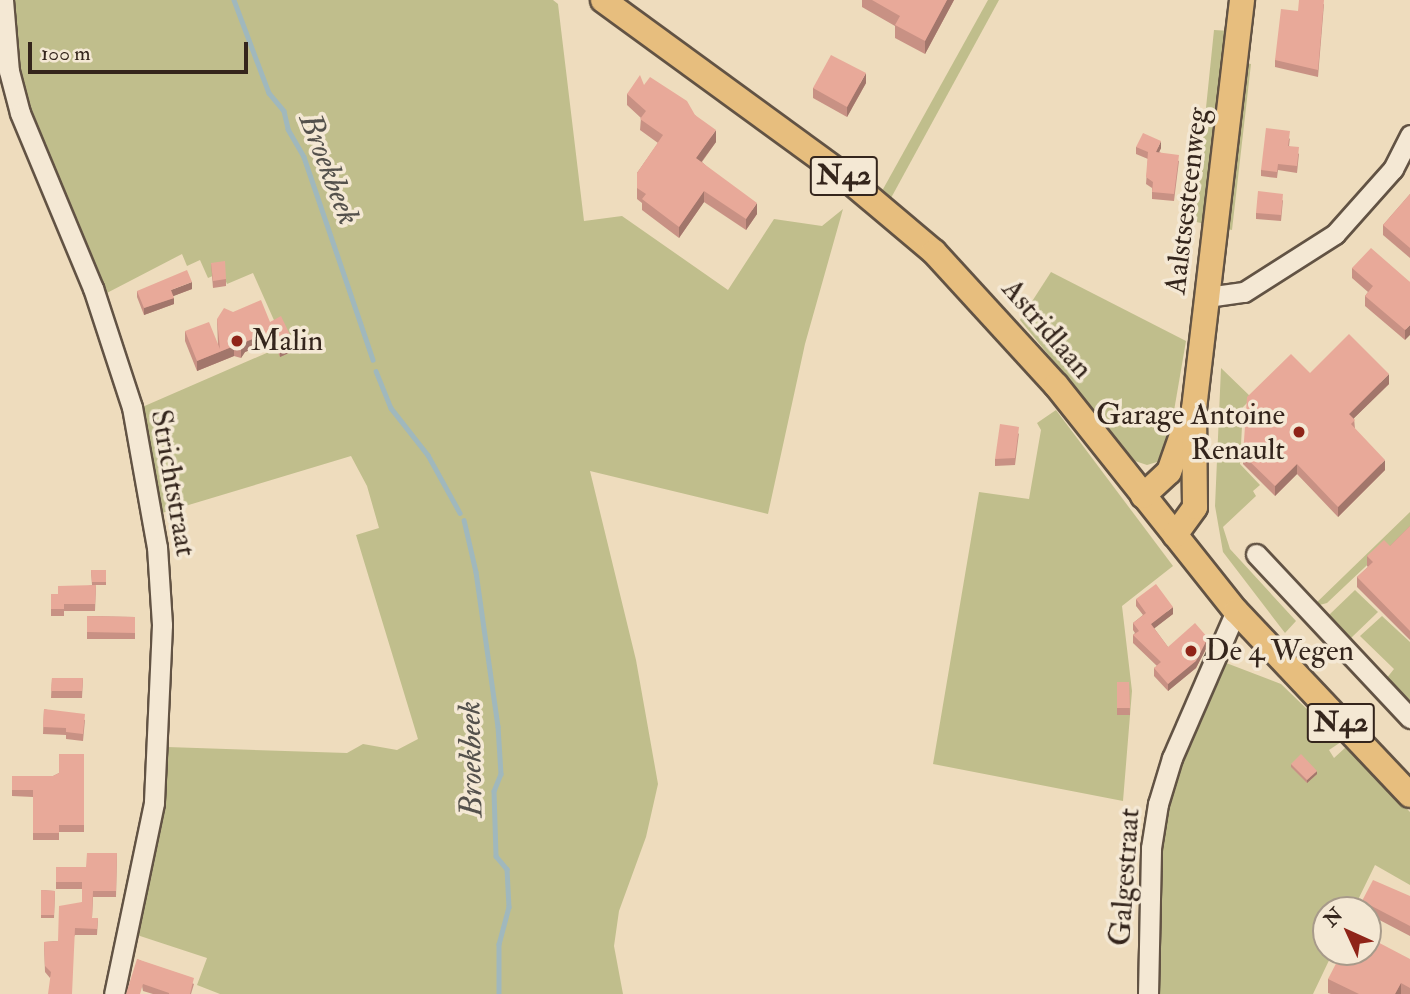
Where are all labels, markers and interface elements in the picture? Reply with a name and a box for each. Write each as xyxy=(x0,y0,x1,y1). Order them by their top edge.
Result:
scale bar xyxy=(32,28,252,72)
text: 100 m xyxy=(41,40,91,67)
street label: Aalstsesteenweg xyxy=(1158,106,1216,296)
water label: Broekbeek xyxy=(290,108,368,230)
road number: N42 xyxy=(809,152,879,200)
street label: Astridlaan xyxy=(994,272,1100,386)
place label: Malin xyxy=(251,323,323,359)
marker: Malin xyxy=(229,333,245,349)
place label: Garage Antoine Renault xyxy=(1096,397,1285,467)
street label: Strichtstraat xyxy=(142,407,204,559)
marker: Garage Antoine Renault xyxy=(1291,424,1307,440)
place label: De 4 Wegen xyxy=(1205,633,1354,669)
marker: De 4 Wegen xyxy=(1183,643,1199,659)
road number: N42 xyxy=(1306,698,1376,748)
water label: Broekbeek xyxy=(451,701,491,817)
street label: Galgestraat xyxy=(1102,807,1148,947)
north arrow xyxy=(1312,896,1382,966)
text: N xyxy=(1319,903,1348,932)

